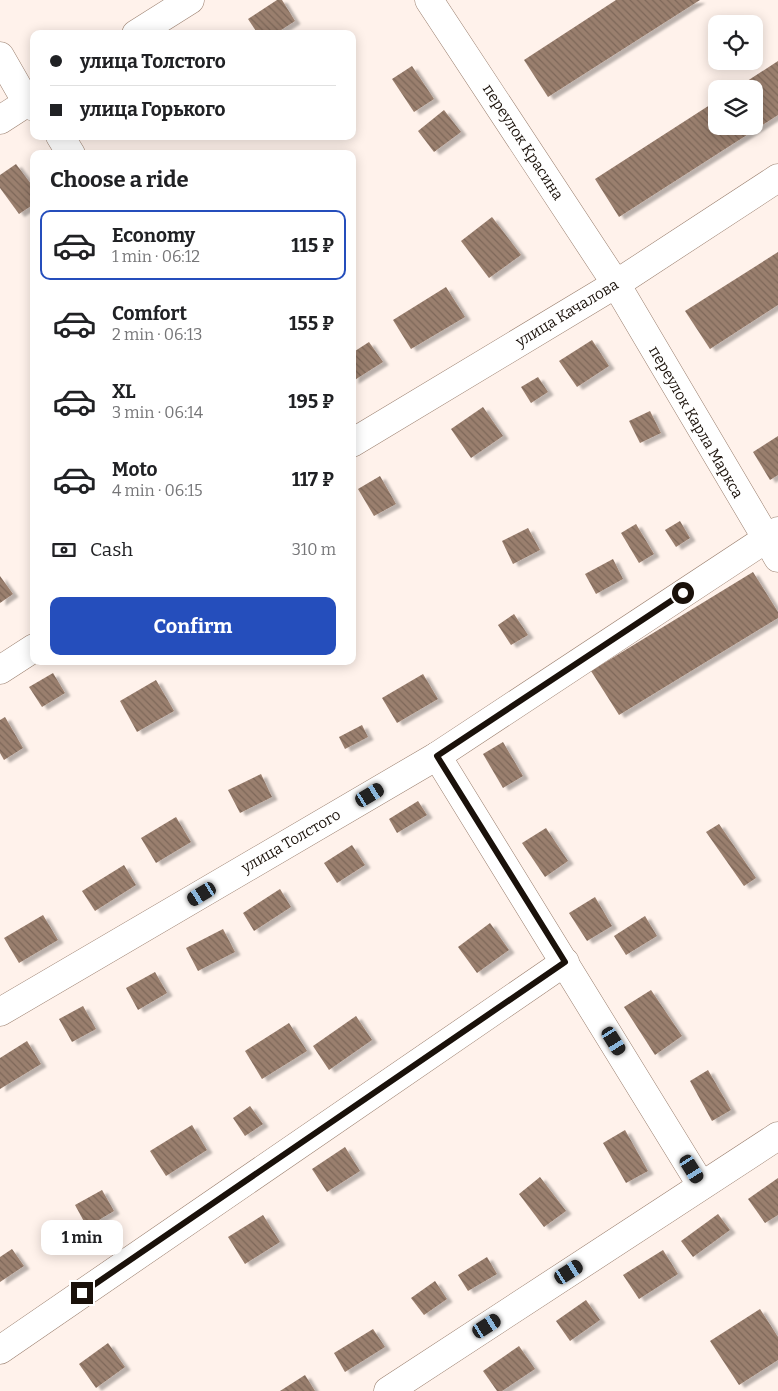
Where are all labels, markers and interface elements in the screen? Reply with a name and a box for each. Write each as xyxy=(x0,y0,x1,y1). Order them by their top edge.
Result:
map controls xyxy=(708,15,763,135)
button: locate xyxy=(708,15,763,70)
text: улица Толстого xyxy=(80,50,226,73)
button: layers xyxy=(708,80,763,135)
street label: переулок Красина xyxy=(479,81,567,203)
text: улица Горького xyxy=(80,98,226,121)
text: Choose a ride xyxy=(50,166,189,193)
icon: car xyxy=(52,223,97,268)
text: Economy xyxy=(112,224,195,247)
text: 115 ₽ xyxy=(291,234,334,257)
text: 1 min · 06:12 xyxy=(112,247,200,266)
street label: улица Качалова xyxy=(512,275,622,351)
icon: car xyxy=(52,301,97,346)
text: Comfort xyxy=(112,302,187,325)
text: 155 ₽ xyxy=(289,312,334,335)
text: 2 min · 06:13 xyxy=(112,325,202,344)
street label: переулок Карла Маркса xyxy=(645,343,747,501)
icon: car xyxy=(52,379,97,424)
text: XL xyxy=(112,380,136,403)
text: 195 ₽ xyxy=(288,390,334,413)
text: 3 min · 06:14 xyxy=(112,403,203,422)
icon: car xyxy=(52,457,97,502)
text: Moto xyxy=(112,458,158,481)
text: 117 ₽ xyxy=(292,468,334,491)
text: 4 min · 06:15 xyxy=(112,481,203,500)
icon: cash xyxy=(50,536,78,564)
text: Cash xyxy=(90,538,133,561)
text: 310 m xyxy=(292,540,336,559)
route start xyxy=(672,582,694,604)
button: Confirm xyxy=(50,597,336,655)
car xyxy=(353,781,386,809)
street label: улица Толстого xyxy=(237,805,344,877)
car xyxy=(185,880,218,908)
car xyxy=(599,1024,628,1058)
car xyxy=(677,1152,706,1186)
callout: 1 min xyxy=(41,1220,123,1256)
text: 1 min xyxy=(62,1228,102,1247)
car xyxy=(552,1258,585,1286)
route end xyxy=(71,1282,93,1304)
car xyxy=(470,1312,503,1340)

